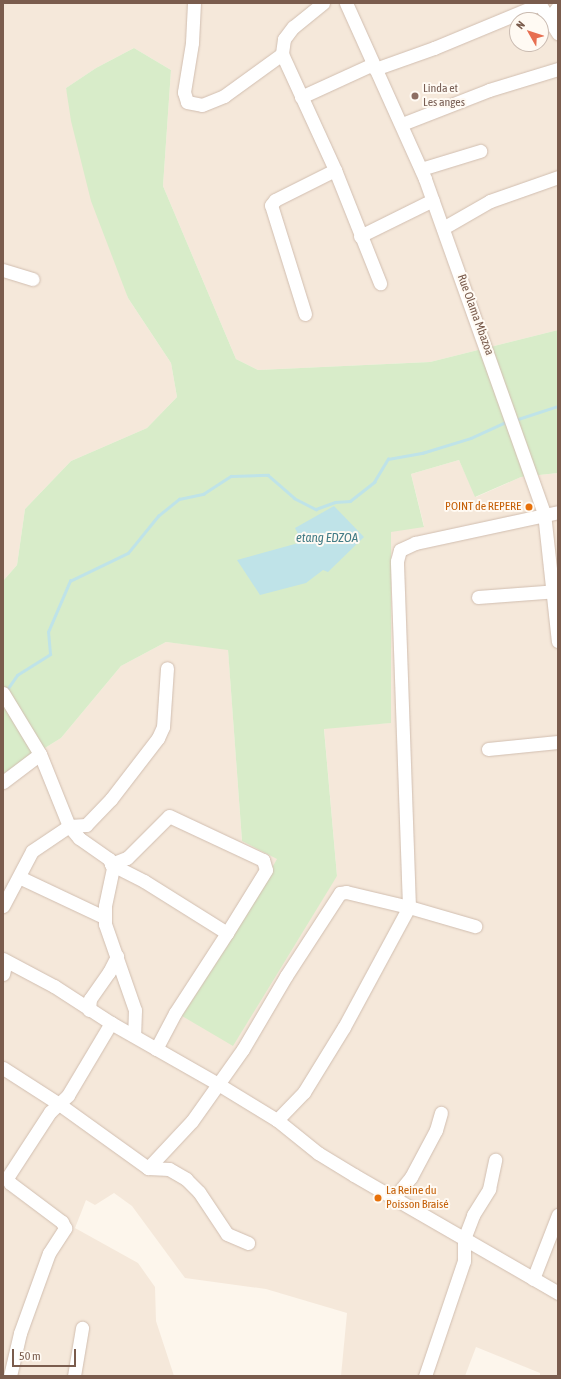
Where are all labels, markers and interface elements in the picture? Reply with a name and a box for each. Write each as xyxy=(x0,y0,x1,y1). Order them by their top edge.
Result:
north arrow xyxy=(509,12,549,52)
text: N xyxy=(514,19,527,31)
place label: Linda et Les anges xyxy=(423,82,465,110)
marker: Linda et Les anges xyxy=(410,91,420,101)
street label: Rue Olama Mbazoa xyxy=(454,272,496,358)
place label: POINT de REPERE xyxy=(445,500,521,514)
marker: POINT de REPERE xyxy=(524,502,534,512)
water label: etang EDZOA xyxy=(296,530,358,546)
place label: La Reine du Poisson Braisé xyxy=(386,1184,449,1212)
marker: La Reine du Poisson Braisé xyxy=(373,1193,383,1203)
scale bar xyxy=(14,1341,78,1367)
text: 50 m xyxy=(19,1349,41,1363)

